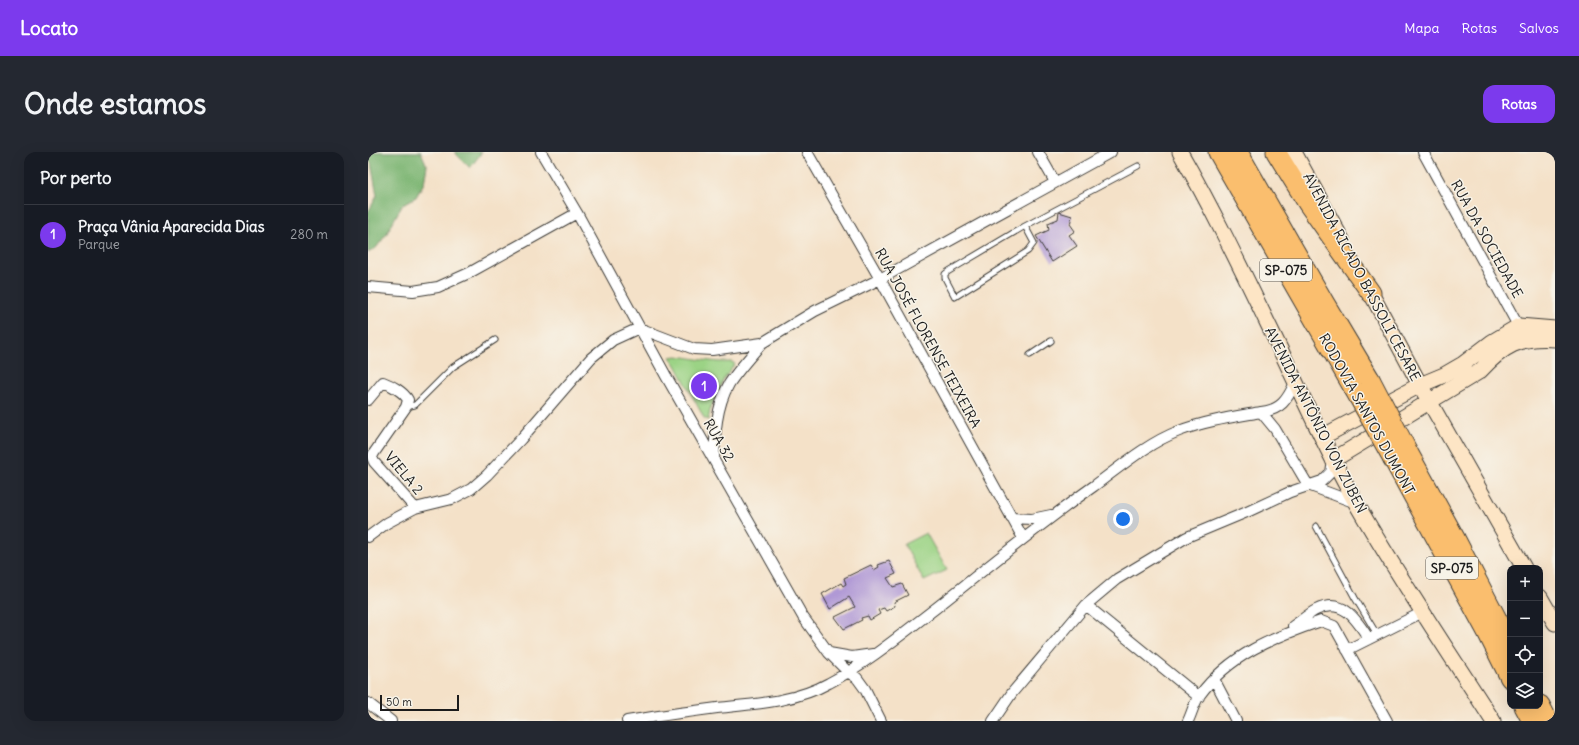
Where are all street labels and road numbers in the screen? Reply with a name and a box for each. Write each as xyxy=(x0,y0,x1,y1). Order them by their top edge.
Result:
street label: AVENIDA RICADO BASSOLI CESARE xyxy=(1299,170,1425,384)
street label: RUA DA SOCIEDADE xyxy=(1447,177,1527,301)
street label: RUA JOSÉ FLORENSE TEIXEIRA xyxy=(871,245,985,431)
road number: SP-075 xyxy=(1260,259,1312,281)
street label: AVENIDA ANTÔNIO VON ZUBEN xyxy=(1261,324,1371,516)
street label: RODOVIA SANTOS DUMONT xyxy=(1315,330,1419,498)
street label: RUA 32 xyxy=(700,415,739,465)
street label: VIELA 2 xyxy=(381,448,427,498)
road number: SP-075 xyxy=(1426,557,1478,579)

